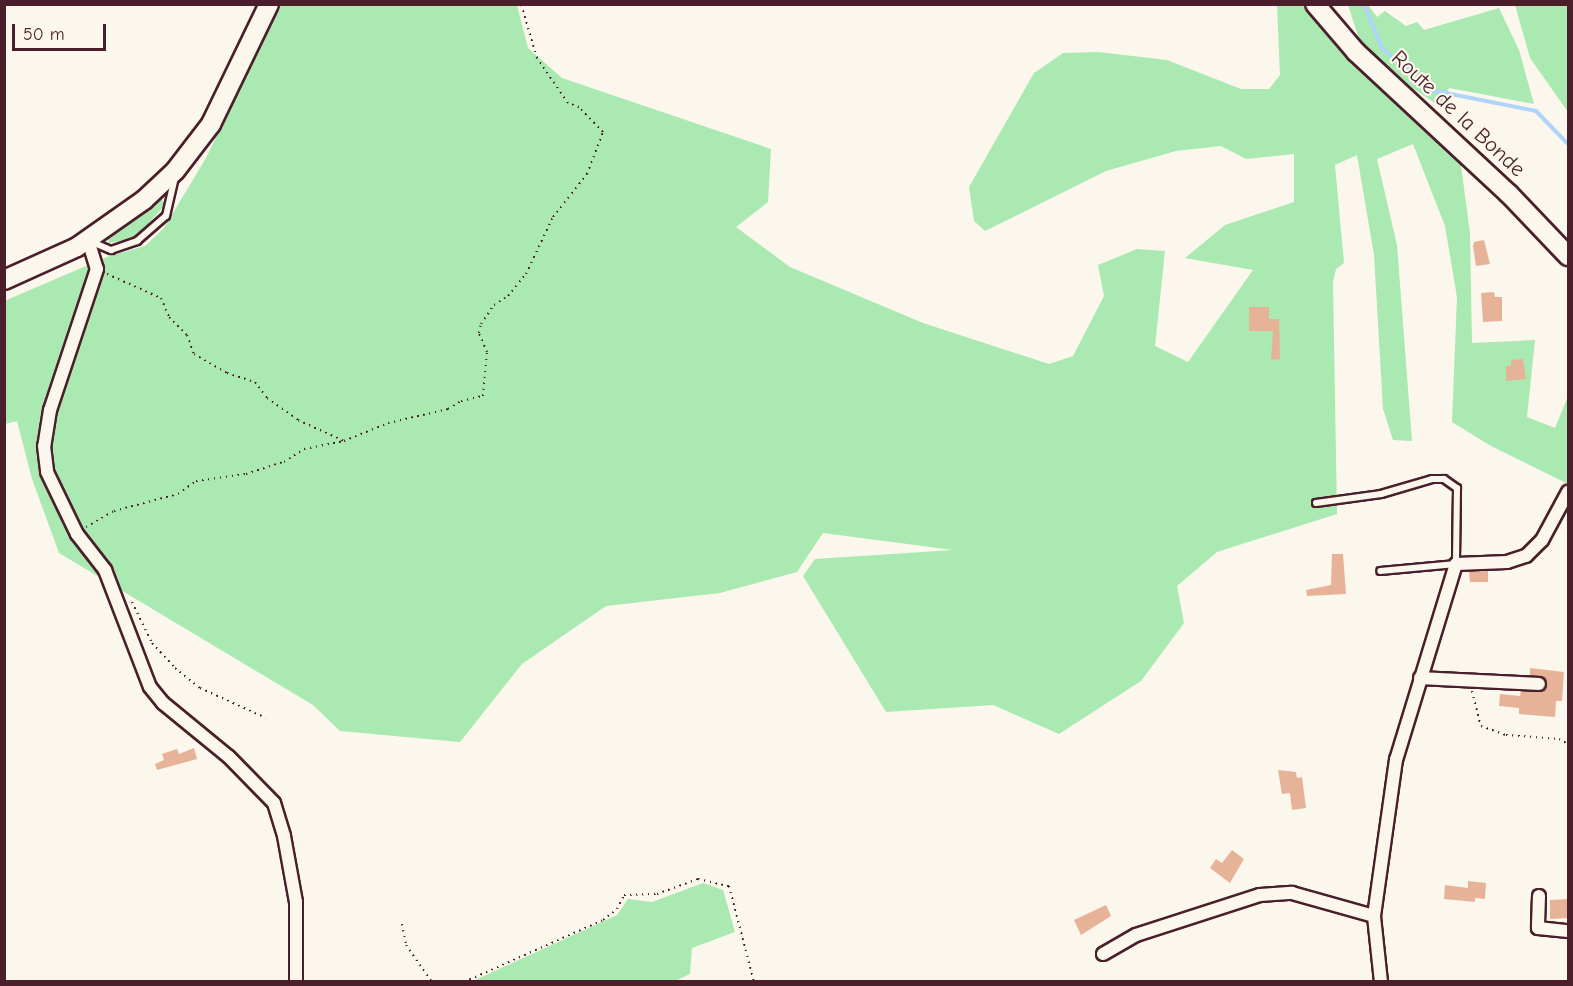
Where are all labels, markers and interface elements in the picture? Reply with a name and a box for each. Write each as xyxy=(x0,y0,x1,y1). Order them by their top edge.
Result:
scale bar xyxy=(15,12,110,50)
text: 50 m xyxy=(23,24,65,45)
street label: Route de la Bonde xyxy=(1386,45,1530,183)

